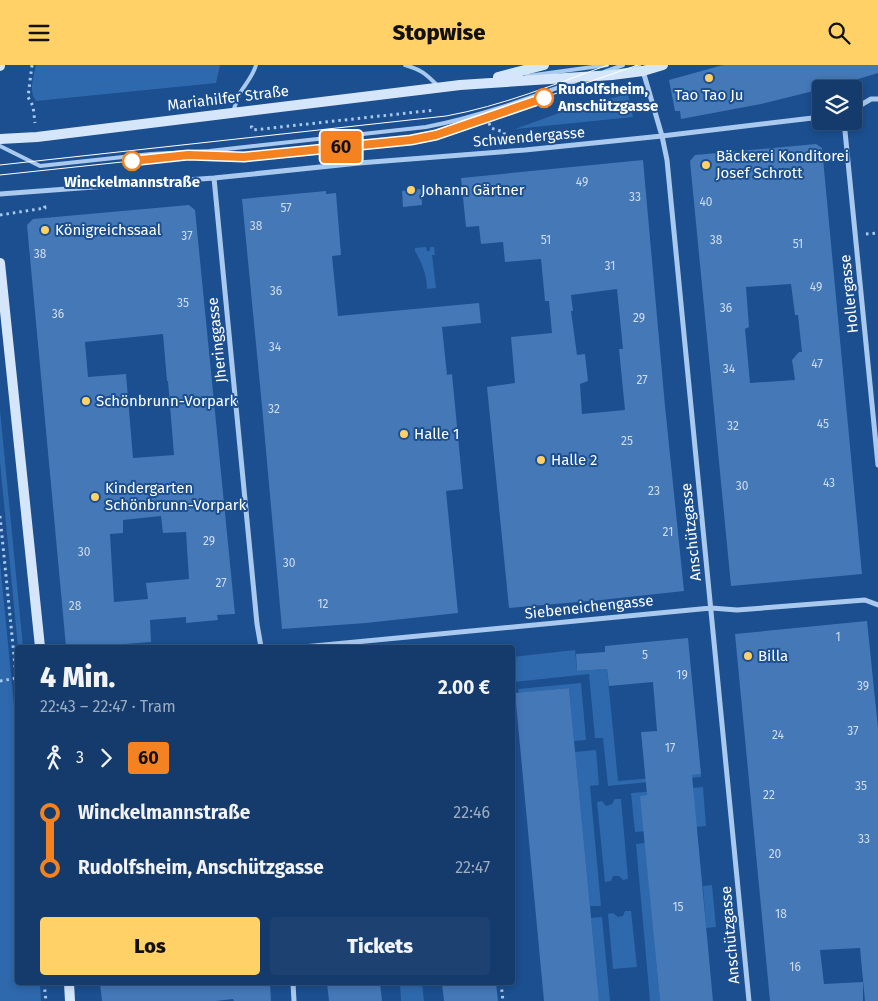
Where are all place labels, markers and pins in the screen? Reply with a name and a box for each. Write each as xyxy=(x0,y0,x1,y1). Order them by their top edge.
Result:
marker: Tao Tao Ju xyxy=(703,72,715,84)
place label: Rudolfsheim, Anschützgasse xyxy=(557,80,658,115)
place label: Tao Tao Ju xyxy=(674,86,744,104)
marker: Rudolfsheim, Anschützgasse xyxy=(534,88,554,108)
place label: Bäckerei Konditorei Josef Schrott xyxy=(716,147,849,182)
marker: Winckelmannstraße xyxy=(122,151,142,171)
marker: Bäckerei Konditorei Josef Schrott xyxy=(700,159,712,171)
place label: Winckelmannstraße xyxy=(64,173,200,191)
place label: Johann Gärtner xyxy=(421,181,525,199)
marker: Johann Gärtner xyxy=(405,184,417,196)
place label: Königreichssaal xyxy=(55,221,162,239)
marker: Königreichssaal xyxy=(39,224,51,236)
place label: Schönbrunn-Vorpark xyxy=(96,392,238,410)
marker: Schönbrunn-Vorpark xyxy=(80,395,92,407)
place label: Halle 1 xyxy=(414,425,460,443)
marker: Halle 1 xyxy=(398,428,410,440)
place label: Halle 2 xyxy=(551,451,598,469)
marker: Halle 2 xyxy=(535,454,547,466)
place label: Kindergarten Schönbrunn-Vorpark xyxy=(105,479,247,514)
marker: Kindergarten Schönbrunn-Vorpark xyxy=(89,491,101,503)
place label: Billa xyxy=(758,647,788,665)
marker: Billa xyxy=(742,650,754,662)

